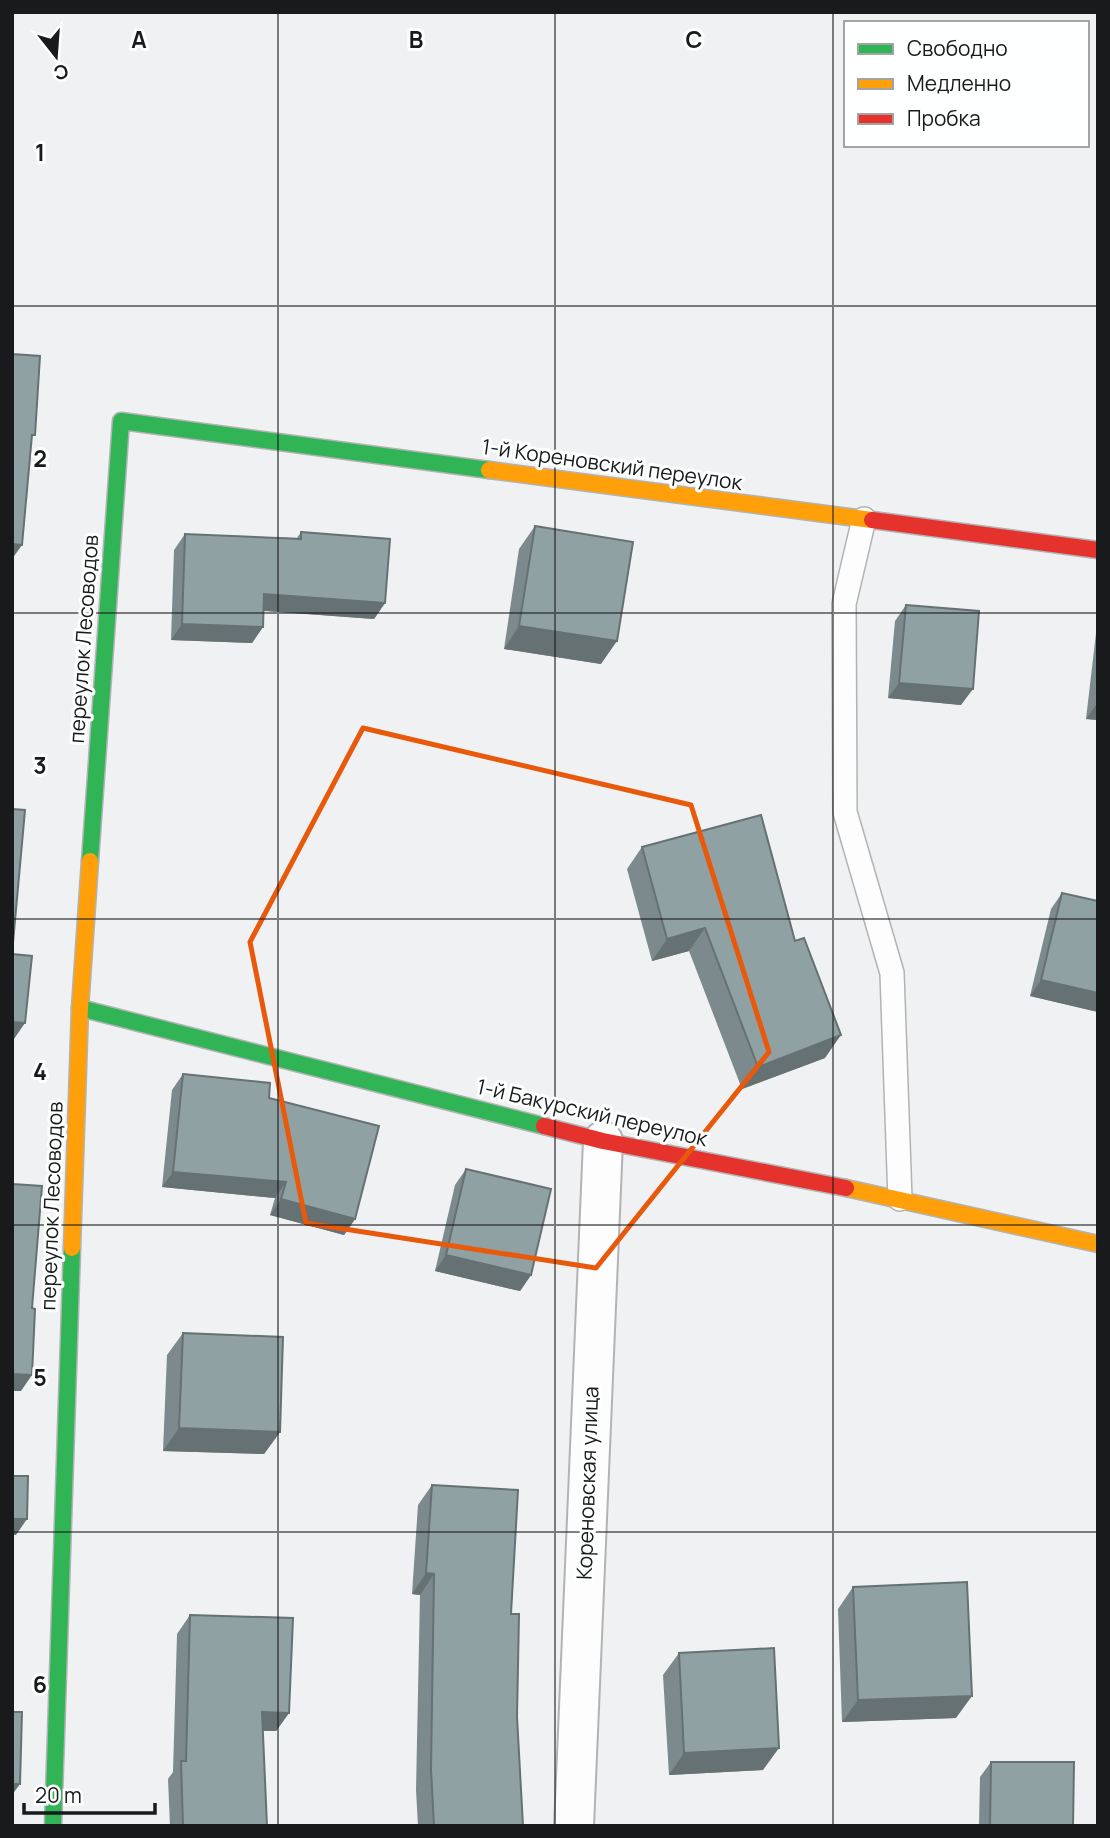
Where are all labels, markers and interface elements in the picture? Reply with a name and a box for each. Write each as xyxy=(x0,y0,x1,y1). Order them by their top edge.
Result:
north arrow xyxy=(21,21,91,91)
legend xyxy=(844,21,1089,147)
text: A xyxy=(131,23,147,55)
text: B xyxy=(409,23,423,55)
text: C xyxy=(686,23,703,55)
text: Свободно xyxy=(907,34,1008,62)
text: С xyxy=(50,58,71,87)
text: Медленно xyxy=(907,69,1011,97)
text: Пробка xyxy=(907,104,981,132)
text: 1 xyxy=(35,136,45,168)
street label: 1-й Кореновский переулок xyxy=(480,432,745,496)
text: 2 xyxy=(33,442,47,474)
street label: переулок Лесоводов xyxy=(62,534,104,744)
text: 3 xyxy=(33,749,47,781)
text: 4 xyxy=(33,1055,47,1087)
street label: 1-й Бакурский переулок xyxy=(474,1072,711,1152)
street label: переулок Лесоводов xyxy=(33,1101,69,1311)
text: 5 xyxy=(33,1361,47,1393)
street label: Кореновская улица xyxy=(570,1386,604,1580)
text: 6 xyxy=(33,1668,47,1700)
scale bar xyxy=(24,1772,156,1816)
text: 20 m xyxy=(35,1781,82,1809)

